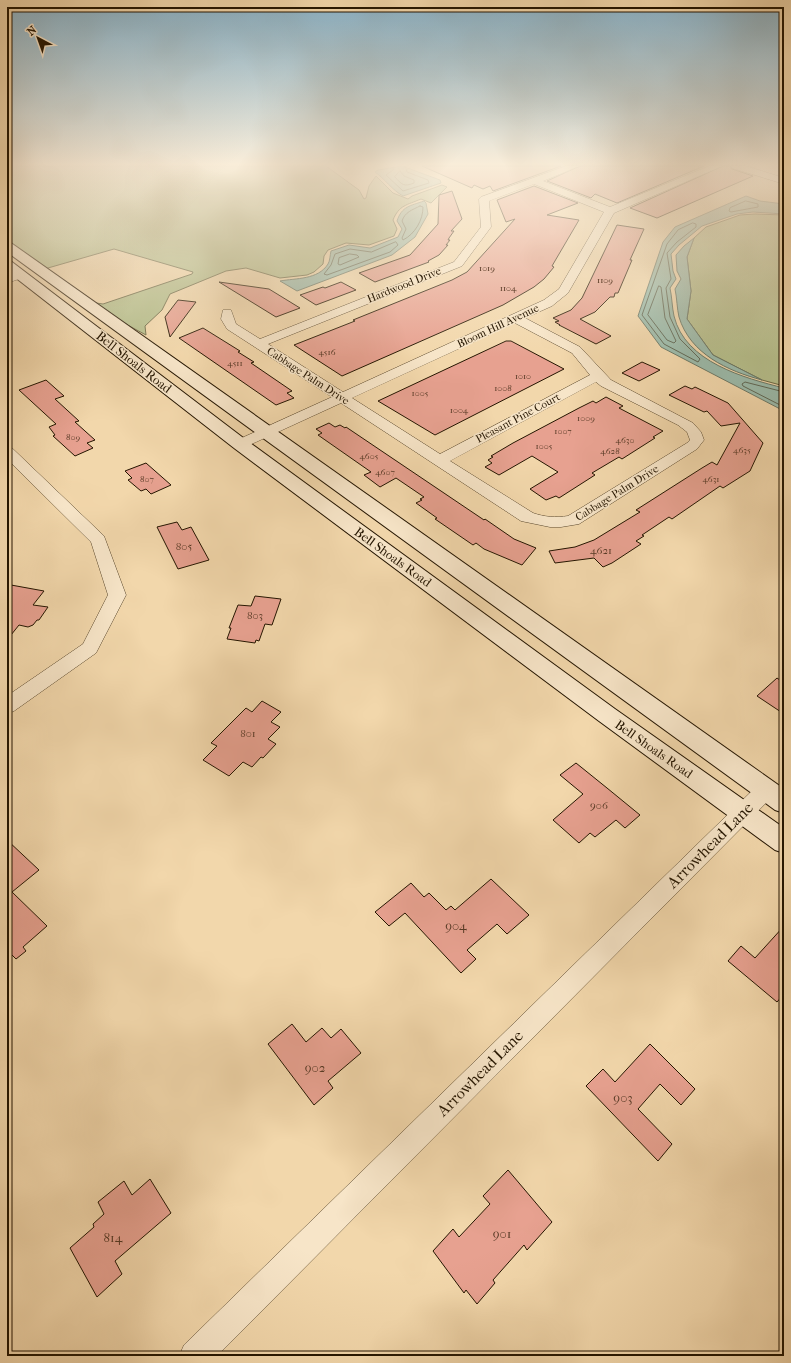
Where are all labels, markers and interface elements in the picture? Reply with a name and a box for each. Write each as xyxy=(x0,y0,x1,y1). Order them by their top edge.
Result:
north arrow xyxy=(18,18,58,58)
text: N xyxy=(24,23,40,38)
house number: 1019 xyxy=(479,263,495,273)
street label: Hardwood Drive xyxy=(365,264,443,306)
house number: 1109 xyxy=(597,275,613,285)
house number: 1104 xyxy=(500,283,517,293)
street label: Bloom Hill Avenue xyxy=(455,301,541,351)
street label: Bell Shoals Road xyxy=(93,328,175,397)
street label: Cabbage Palm Drive xyxy=(264,344,352,408)
house number: 4516 xyxy=(318,347,336,357)
house number: 4511 xyxy=(227,358,243,368)
house number: 1010 xyxy=(515,371,531,381)
house number: 1008 xyxy=(494,383,512,393)
house number: 1005 xyxy=(412,388,429,398)
street label: Pleasant Pine Court xyxy=(474,390,562,446)
house number: 1004 xyxy=(450,405,469,415)
house number: 1009 xyxy=(577,413,595,423)
house number: 1007 xyxy=(554,426,572,436)
house number: 809 xyxy=(66,432,80,442)
house number: 4630 xyxy=(616,435,634,445)
house number: 1005 xyxy=(536,441,553,451)
house number: 4635 xyxy=(733,445,751,455)
house number: 4628 xyxy=(600,446,620,456)
house number: 4605 xyxy=(359,451,379,461)
street label: Cabbage Palm Drive xyxy=(573,462,662,524)
house number: 4607 xyxy=(375,467,395,477)
house number: 807 xyxy=(140,474,155,484)
house number: 4631 xyxy=(702,474,720,484)
street label: Bell Shoals Road xyxy=(352,524,435,590)
house number: 805 xyxy=(176,540,192,553)
house number: 4621 xyxy=(590,544,612,557)
house number: 803 xyxy=(247,609,263,622)
street label: Bell Shoals Road xyxy=(612,717,697,782)
house number: 801 xyxy=(240,727,256,740)
street label: Arrowhead Lane xyxy=(662,798,757,893)
house number: 906 xyxy=(590,799,608,812)
house number: 904 xyxy=(445,918,467,933)
street label: Arrowhead Lane xyxy=(432,1026,527,1121)
house number: 902 xyxy=(305,1060,326,1075)
house number: 903 xyxy=(613,1090,633,1105)
house number: 901 xyxy=(493,1226,511,1241)
house number: 814 xyxy=(104,1230,123,1245)

